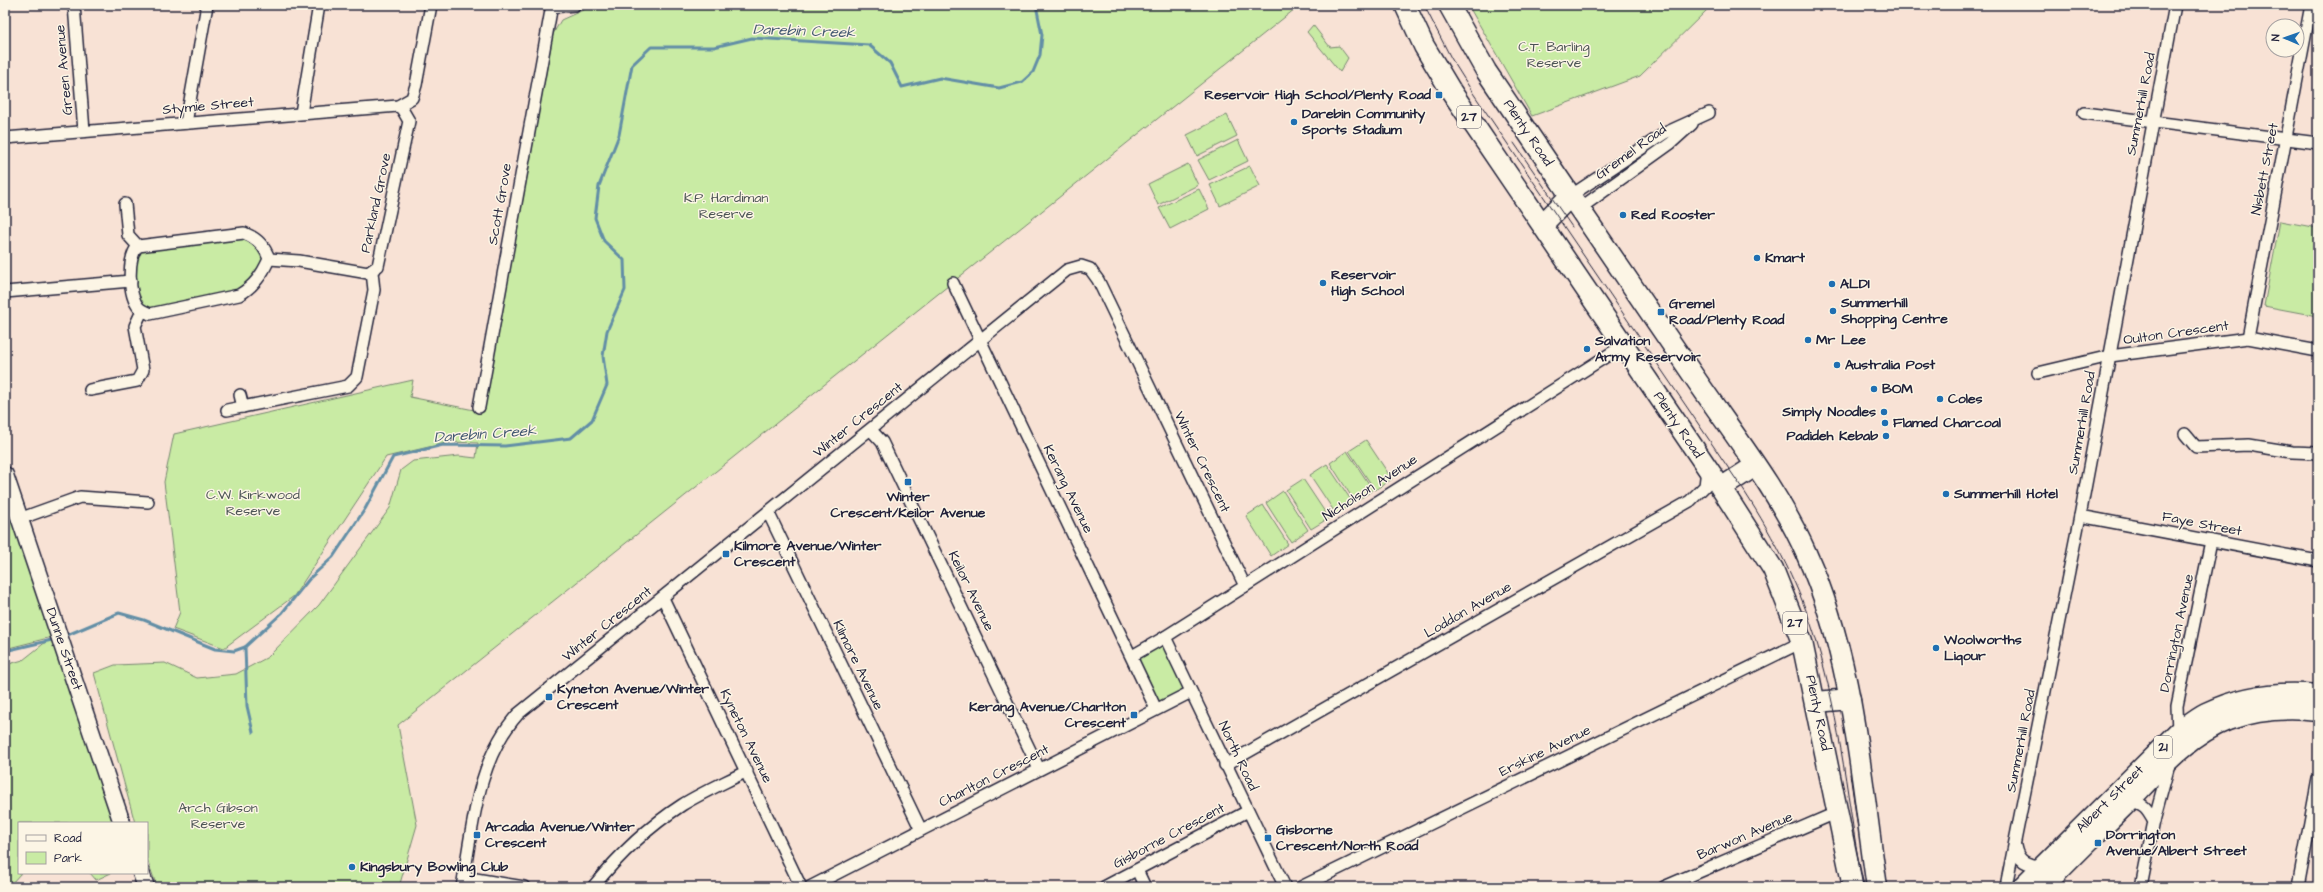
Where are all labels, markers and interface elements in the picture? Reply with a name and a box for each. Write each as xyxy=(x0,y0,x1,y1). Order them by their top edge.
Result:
north arrow xyxy=(2265,18,2305,58)
water label: Darebin Creek xyxy=(753,19,856,43)
street label: Green Avenue xyxy=(50,24,78,116)
text: N xyxy=(2268,34,2283,41)
park label: C.T. Barling Reserve xyxy=(1518,37,1590,73)
street label: Summerhill Road xyxy=(2121,51,2161,157)
place label: Reservoir High School/Plenty Road xyxy=(1204,85,1432,106)
marker: Reservoir High School/Plenty Road xyxy=(1434,90,1444,100)
street label: Stymie Street xyxy=(161,92,255,120)
street label: Plenty Road xyxy=(1498,96,1558,170)
place label: Darebin Community Sports Stadium xyxy=(1301,104,1426,140)
road number: 27 xyxy=(1457,106,1481,128)
marker: Darebin Community Sports Stadium xyxy=(1289,117,1299,127)
street label: Gremel Road xyxy=(1591,119,1671,185)
street label: Nisbett Street xyxy=(2246,121,2284,217)
street label: Parkland Grove xyxy=(356,151,396,255)
street label: Scott Grove xyxy=(483,161,517,247)
park label: K.P. Hardiman Reserve xyxy=(684,188,768,224)
place label: Red Rooster xyxy=(1631,205,1715,225)
marker: Red Rooster xyxy=(1618,210,1628,220)
place label: Kmart xyxy=(1765,248,1805,268)
marker: Kmart xyxy=(1752,253,1762,263)
place label: Reservoir High School xyxy=(1331,265,1405,302)
place label: ALDI xyxy=(1840,274,1870,294)
marker: Reservoir High School xyxy=(1318,278,1328,288)
marker: ALDI xyxy=(1827,279,1837,289)
place label: Summerhill Shopping Centre xyxy=(1840,293,1948,330)
place label: Gremel Road/Plenty Road xyxy=(1669,294,1785,330)
marker: Summerhill Shopping Centre xyxy=(1828,306,1838,316)
marker: Gremel Road/Plenty Road xyxy=(1656,307,1666,317)
street label: Oulton Crescent xyxy=(2122,316,2230,350)
place label: Mr Lee xyxy=(1816,330,1866,350)
place label: Salvation Army Reservoir xyxy=(1594,331,1701,367)
marker: Mr Lee xyxy=(1803,335,1813,345)
marker: Salvation Army Reservoir xyxy=(1582,344,1592,354)
place label: Australia Post xyxy=(1845,355,1935,375)
marker: Australia Post xyxy=(1832,360,1842,370)
street label: Summerhill Road xyxy=(2063,370,2101,476)
street label: Winter Crescent xyxy=(809,377,907,462)
place label: BOM xyxy=(1882,379,1913,399)
marker: BOM xyxy=(1869,384,1879,394)
street label: Plenty Road xyxy=(1648,388,1708,462)
place label: Coles xyxy=(1948,389,1983,409)
marker: Coles xyxy=(1935,394,1945,404)
place label: Simply Noodles xyxy=(1781,402,1876,422)
marker: Simply Noodles xyxy=(1879,407,1889,417)
street label: Winter Crescent xyxy=(1169,408,1235,516)
place label: Flamed Charcoal xyxy=(1893,413,2002,433)
marker: Flamed Charcoal xyxy=(1880,418,1890,428)
water label: Darebin Creek xyxy=(433,420,538,448)
place label: Padideh Kebab xyxy=(1786,426,1878,446)
marker: Padideh Kebab xyxy=(1881,431,1891,441)
street label: Kerang Avenue xyxy=(1038,441,1098,537)
street label: Nicholson Avenue xyxy=(1319,449,1422,526)
marker: Winter Crescent/Keilor Avenue xyxy=(903,477,913,487)
place label: Summerhill Hotel xyxy=(1953,484,2059,504)
park label: C.W. Kirkwood Reserve xyxy=(206,485,300,521)
place label: Winter Crescent/Keilor Avenue xyxy=(831,487,986,523)
marker: Summerhill Hotel xyxy=(1941,489,1951,499)
street label: Faye Street xyxy=(2160,506,2244,542)
place label: Kilmore Avenue/Winter Crescent xyxy=(734,536,882,572)
street label: Keilor Avenue xyxy=(943,547,999,635)
marker: Kilmore Avenue/Winter Crescent xyxy=(721,549,731,559)
street label: Dorrington Avenue xyxy=(2155,572,2199,694)
street label: Loddon Avenue xyxy=(1421,577,1516,643)
street label: Winter Crescent xyxy=(558,581,656,666)
street label: Dunne Street xyxy=(40,605,88,693)
road number: 27 xyxy=(1783,612,1807,634)
street label: Kilmore Avenue xyxy=(828,617,889,714)
place label: Woolworths Liqour xyxy=(1943,630,2022,666)
marker: Woolworths Liqour xyxy=(1931,643,1941,653)
street label: Plenty Road xyxy=(1800,673,1836,753)
place label: Kyneton Avenue/Winter Crescent xyxy=(557,679,709,715)
street label: Kyneton Avenue xyxy=(715,686,778,787)
street label: Summerhill Road xyxy=(2001,688,2041,794)
marker: Kyneton Avenue/Winter Crescent xyxy=(544,692,554,702)
place label: Kerang Avenue/Charlton Crescent xyxy=(969,697,1126,733)
marker: Kerang Avenue/Charlton Crescent xyxy=(1129,710,1139,720)
street label: North Road xyxy=(1213,718,1263,794)
street label: Erskine Avenue xyxy=(1496,720,1594,782)
road number: 21 xyxy=(2154,736,2172,758)
street label: Charlton Crescent xyxy=(935,739,1053,812)
street label: Albert Street xyxy=(2072,760,2149,837)
park label: Arch Gibson Reserve xyxy=(178,798,258,834)
street label: Gisborne Crescent xyxy=(1110,798,1229,874)
street label: Barwon Avenue xyxy=(1694,807,1796,865)
place label: Arcadia Avenue/Winter Crescent xyxy=(485,817,635,853)
place label: Gisborne Crescent/North Road xyxy=(1276,820,1419,856)
legend xyxy=(18,822,148,874)
place label: Dorrington Avenue/Albert Street xyxy=(2106,825,2247,861)
text: Road xyxy=(54,830,82,847)
marker: Arcadia Avenue/Winter Crescent xyxy=(472,830,482,840)
marker: Gisborne Crescent/North Road xyxy=(1263,833,1273,843)
marker: Dorrington Avenue/Albert Street xyxy=(2093,838,2103,848)
text: Park xyxy=(54,850,82,867)
place label: Kingsbury Bowling Club xyxy=(360,857,508,878)
marker: Kingsbury Bowling Club xyxy=(347,862,357,872)

